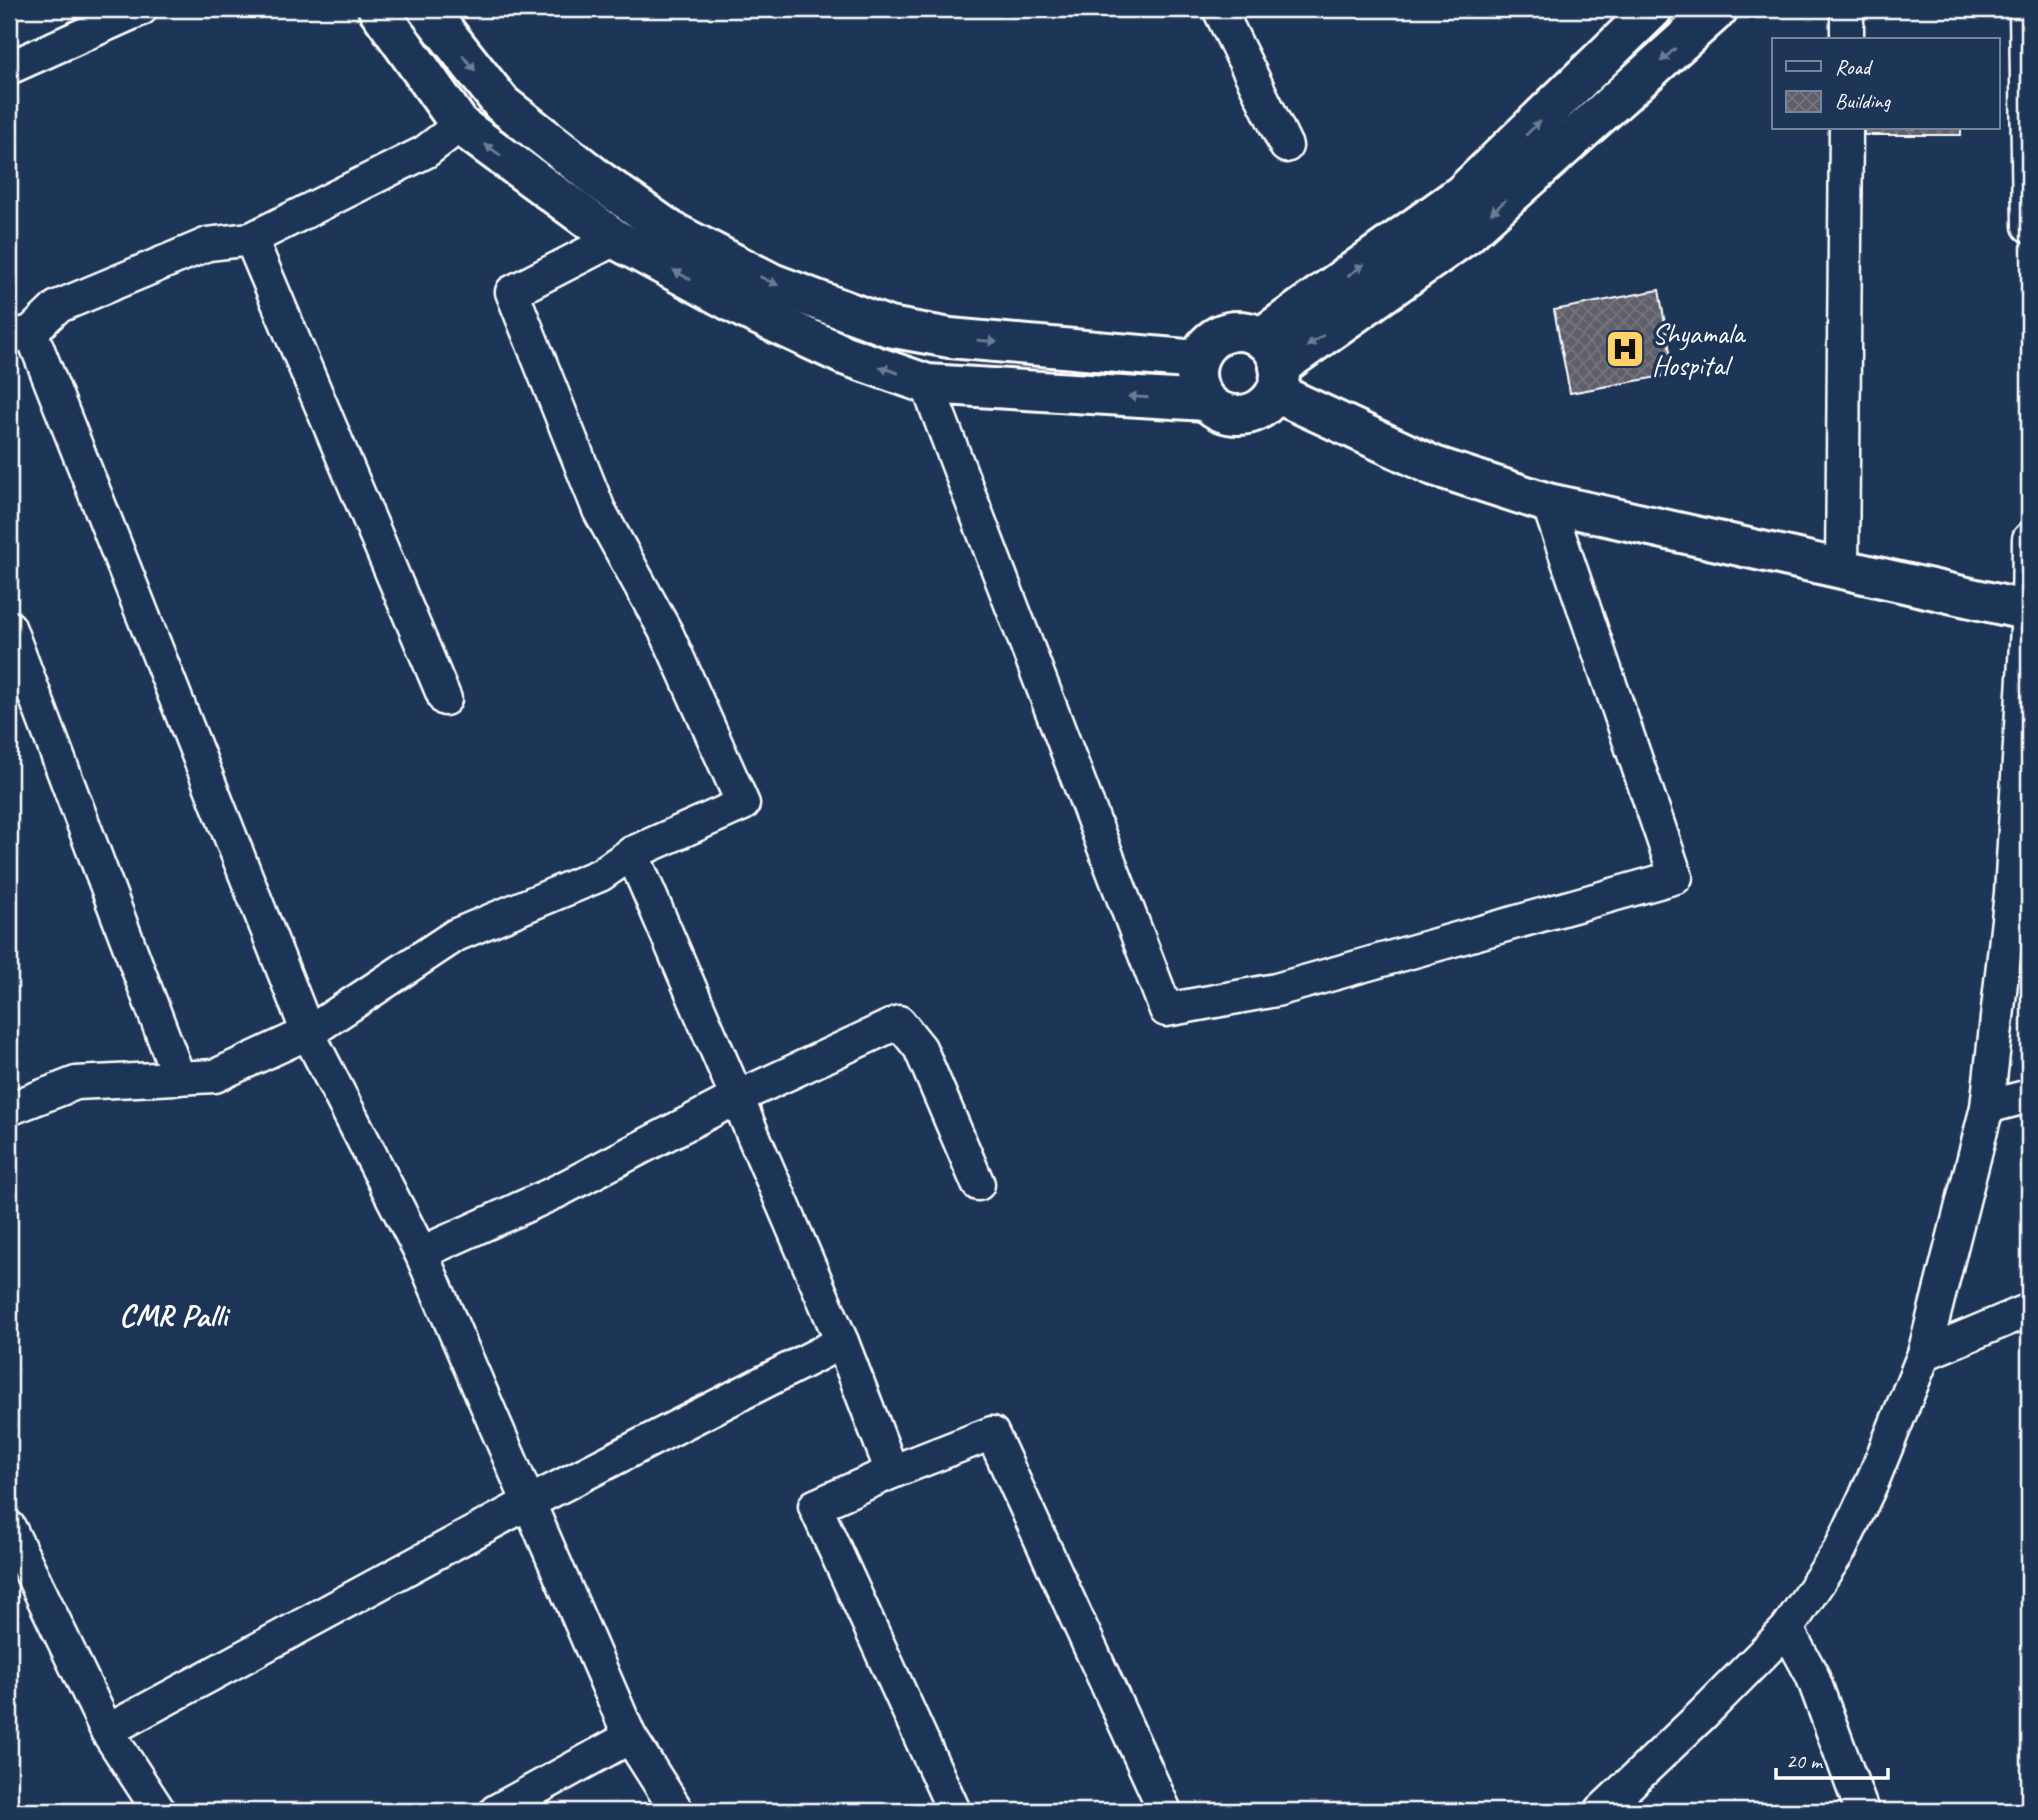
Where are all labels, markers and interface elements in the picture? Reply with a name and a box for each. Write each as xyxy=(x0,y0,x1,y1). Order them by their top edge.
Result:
legend xyxy=(1772,38,2000,130)
one-way arrow xyxy=(1659,47,1677,63)
one-way arrow xyxy=(461,53,476,71)
text: Road xyxy=(1835,54,1874,80)
text: Building xyxy=(1835,88,1892,114)
one-way arrow xyxy=(1524,120,1540,137)
one-way arrow xyxy=(484,143,502,157)
one-way arrow xyxy=(1490,198,1507,214)
one-way arrow xyxy=(1347,263,1365,277)
one-way arrow xyxy=(672,270,692,282)
one-way arrow xyxy=(759,275,779,287)
place label: Shyamala Hospital xyxy=(1652,316,1747,383)
hospital icon: Shyamala Hospital xyxy=(1604,328,1646,370)
one-way arrow xyxy=(1306,334,1324,348)
one-way arrow xyxy=(976,336,998,347)
one-way arrow xyxy=(878,364,899,375)
one-way arrow xyxy=(1127,391,1149,402)
district label: CMR Palli xyxy=(119,1295,231,1336)
scale bar xyxy=(1776,1736,1888,1780)
text: 20 m xyxy=(1786,1748,1824,1774)

